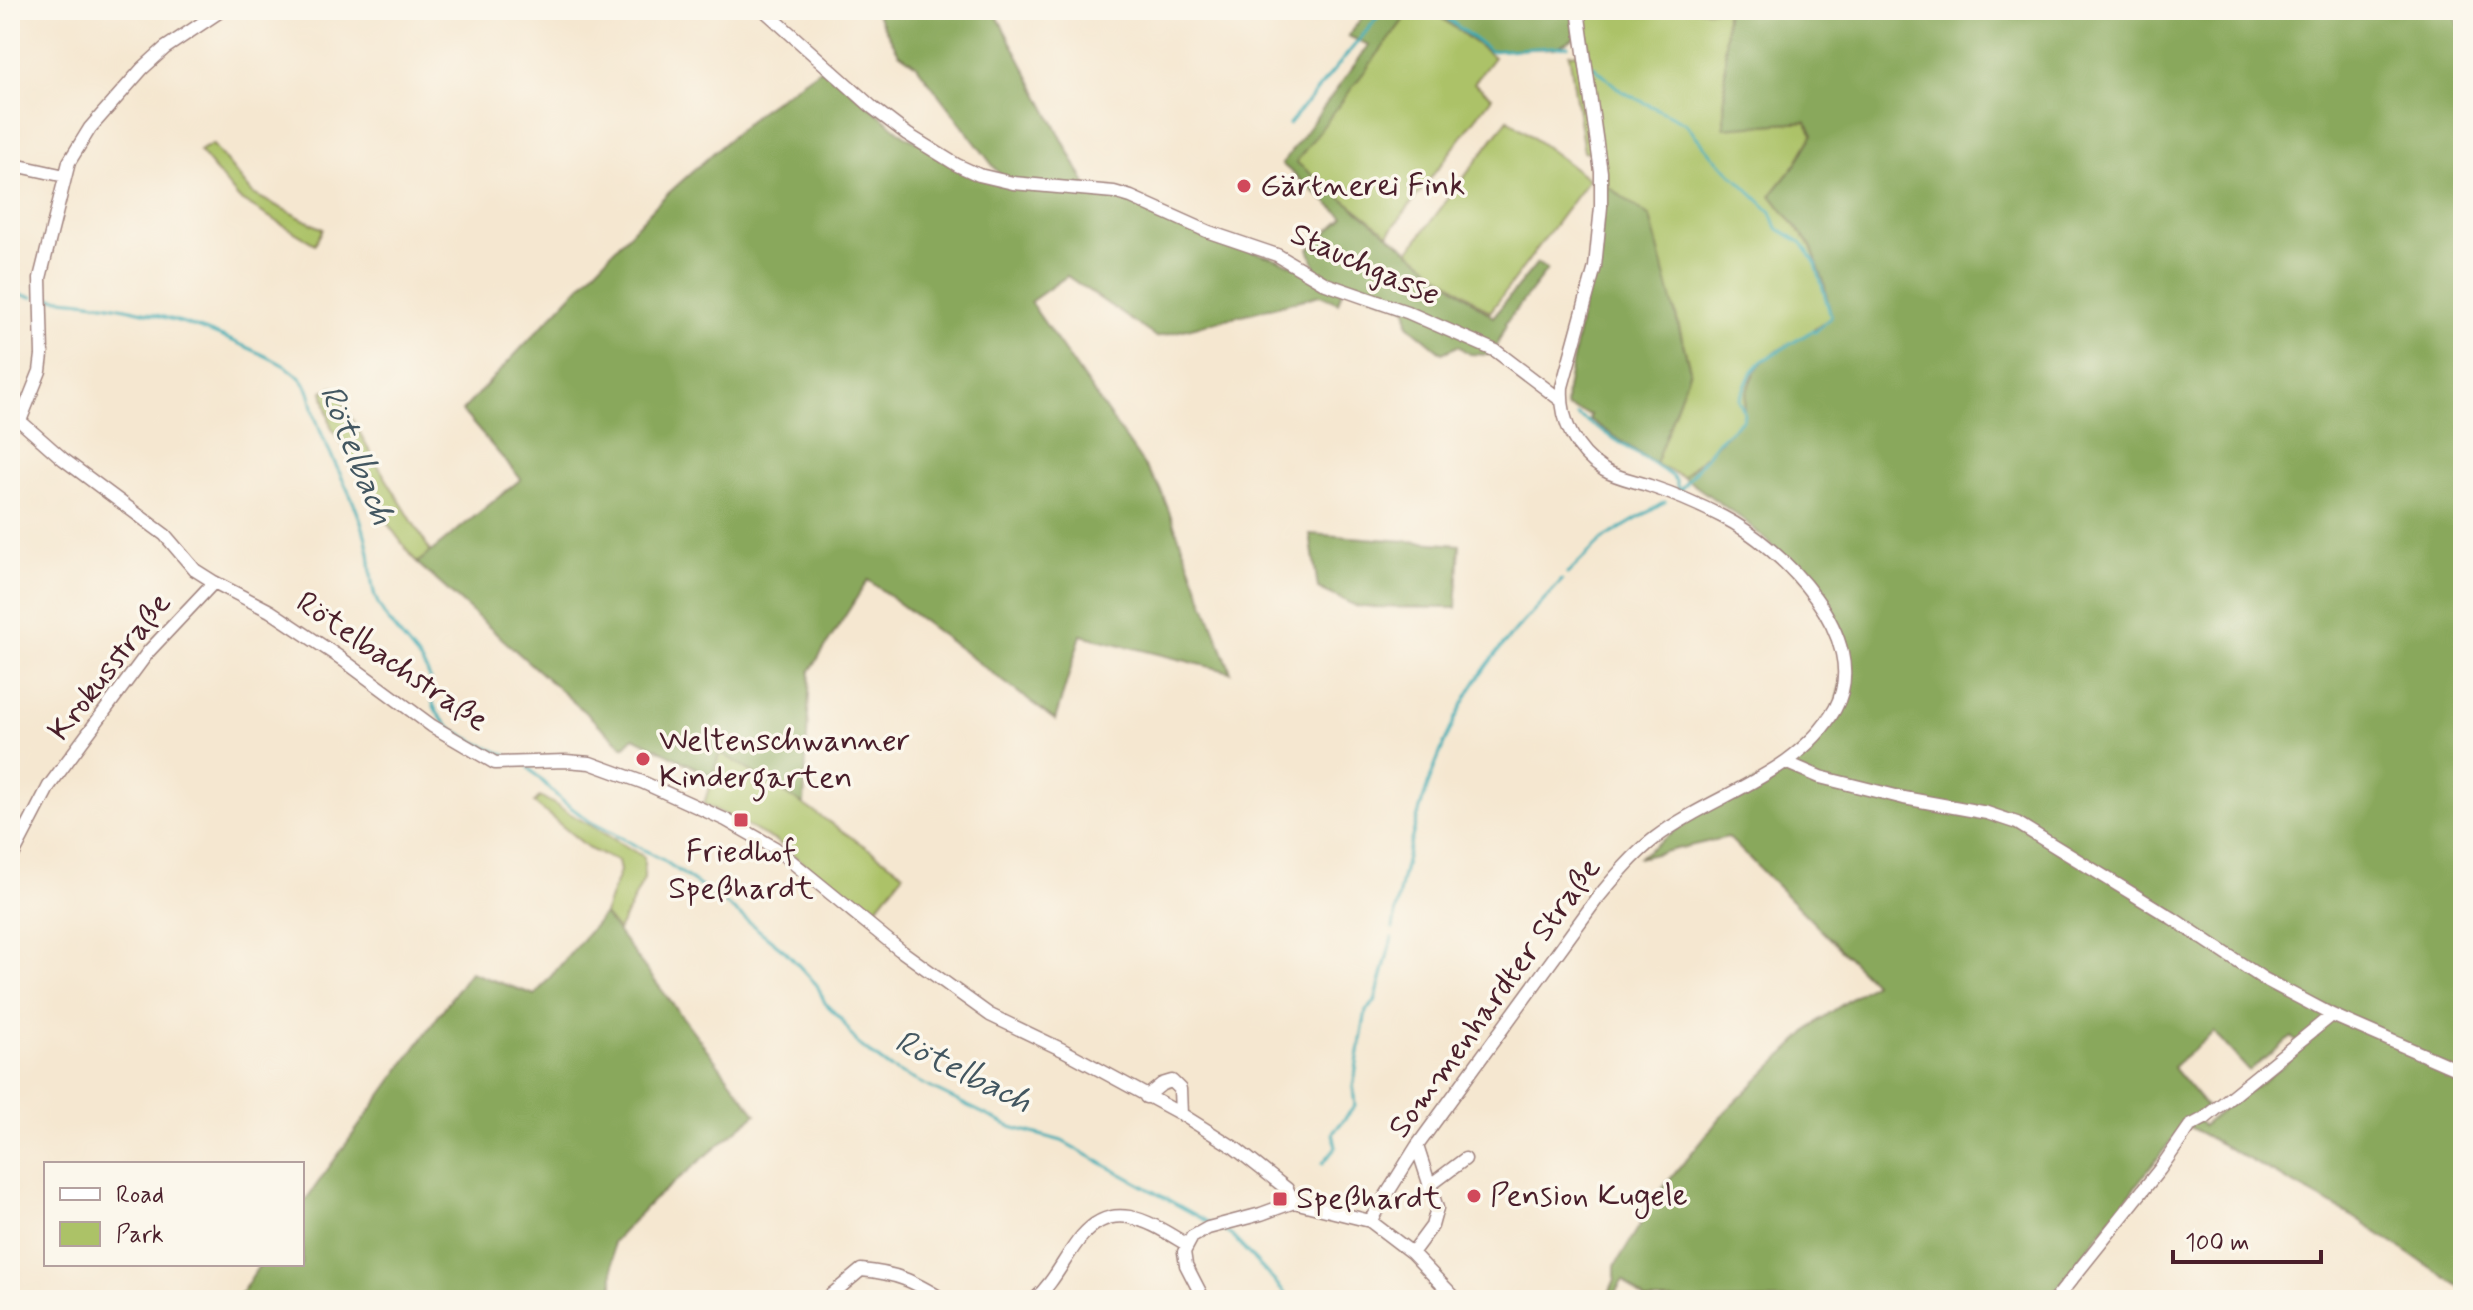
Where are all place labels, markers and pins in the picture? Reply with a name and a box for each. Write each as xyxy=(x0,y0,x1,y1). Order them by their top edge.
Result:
place label: Gärtnerei Fink xyxy=(1260,165,1465,207)
marker: Gärtnerei Fink xyxy=(1235,177,1253,195)
place label: Weltenschwanner Kindergarten xyxy=(659,720,910,802)
marker: Weltenschwanner Kindergarten xyxy=(634,750,652,768)
marker: Friedhof Speßhardt xyxy=(732,811,750,829)
place label: Friedhof Speßhardt xyxy=(668,831,814,910)
place label: Pension Kugele xyxy=(1490,1175,1688,1219)
place label: Speßhardt xyxy=(1296,1178,1442,1220)
marker: Pension Kugele xyxy=(1465,1187,1483,1205)
marker: Speßhardt xyxy=(1271,1190,1289,1208)

